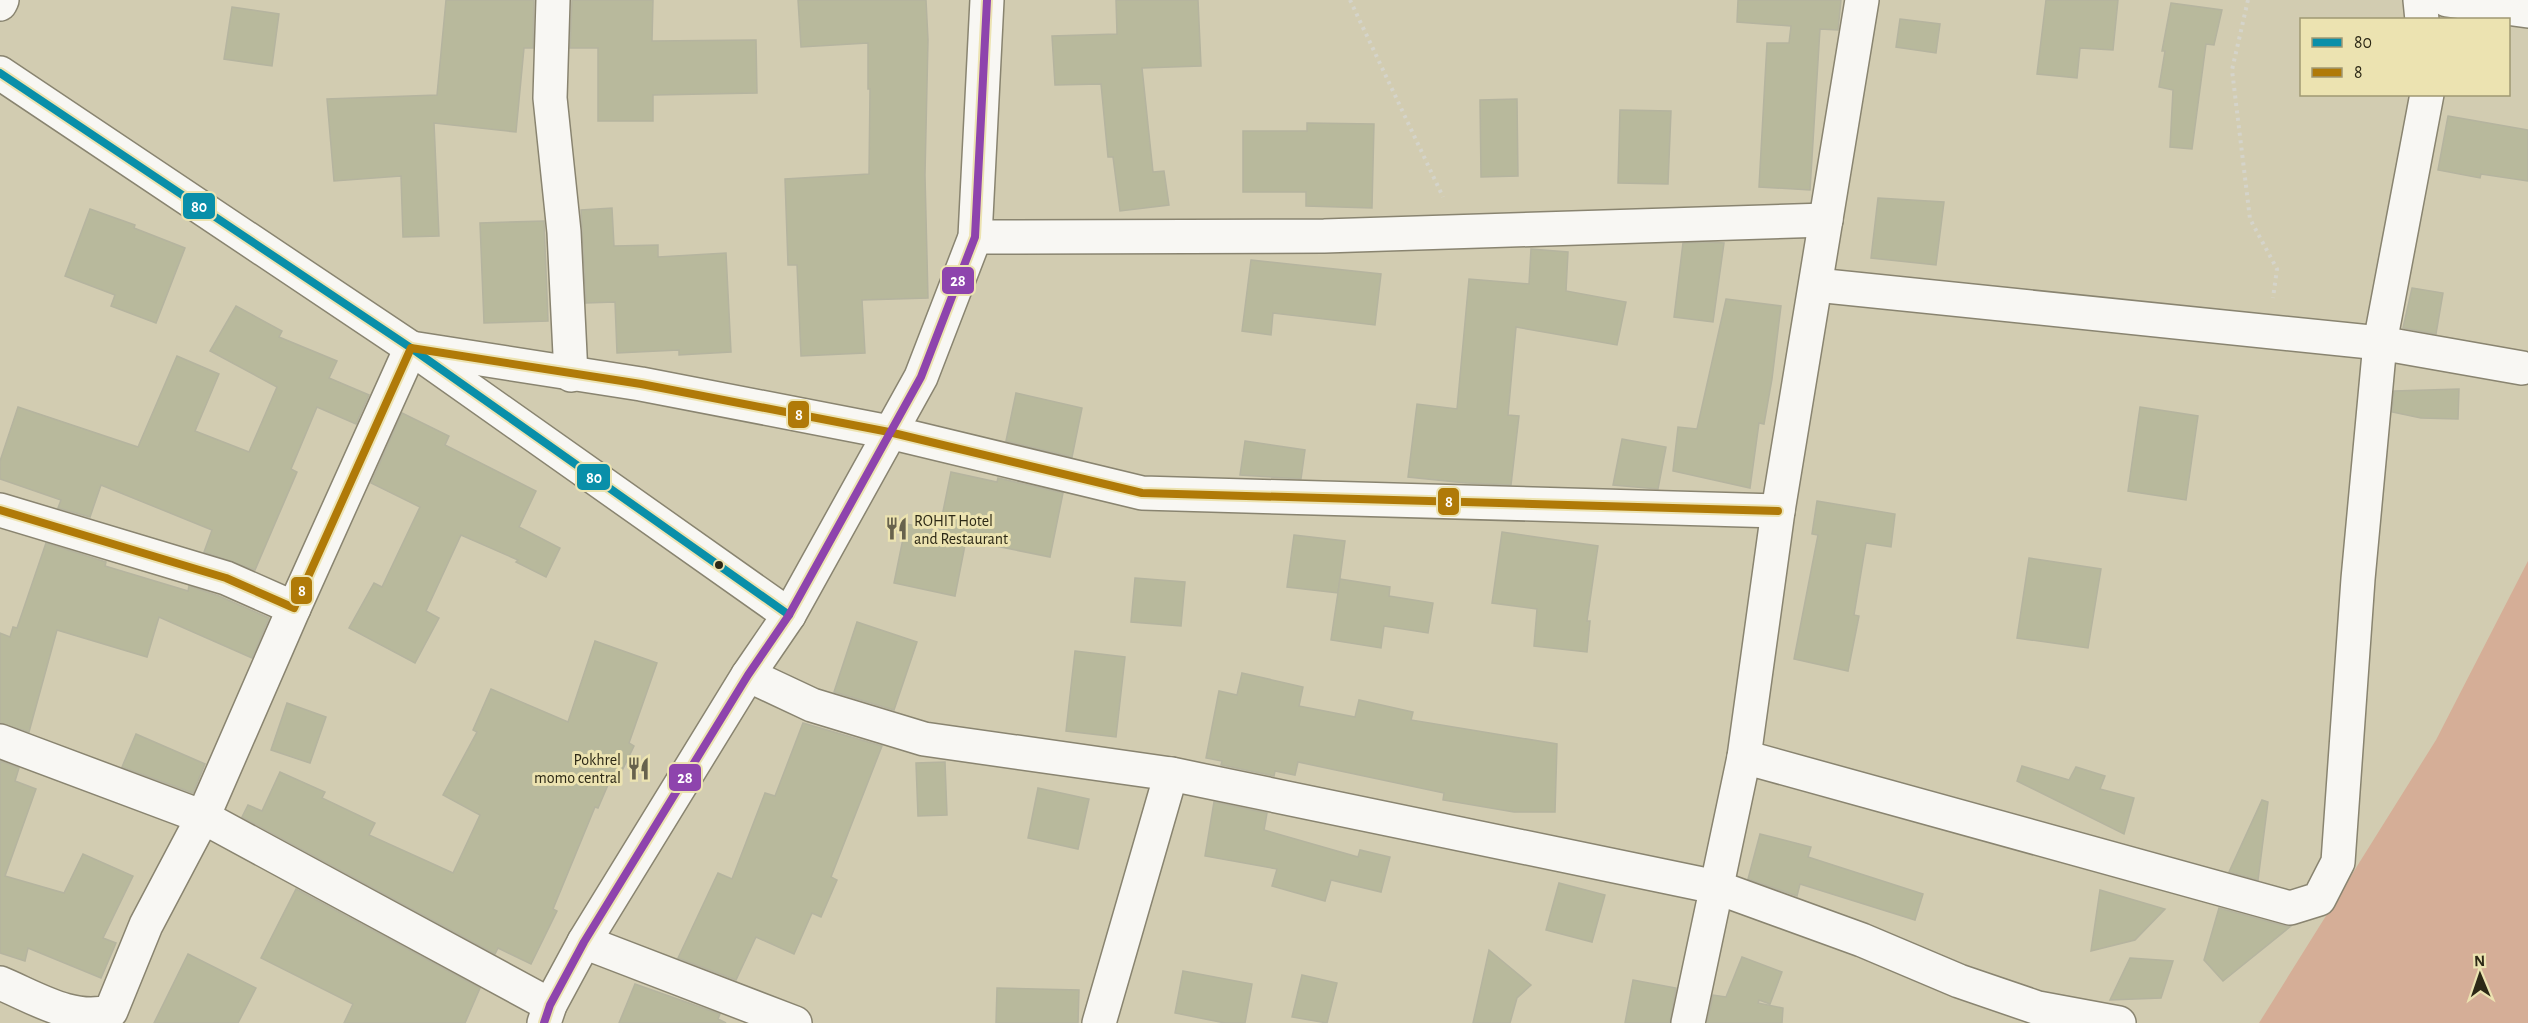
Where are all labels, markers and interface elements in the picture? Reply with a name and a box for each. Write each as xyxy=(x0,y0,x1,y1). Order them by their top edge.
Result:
legend xyxy=(2300,18,2510,96)
text: 80 xyxy=(2354,34,2372,52)
text: 8 xyxy=(2354,64,2363,82)
line badge: 80 xyxy=(182,192,216,220)
text: 80 xyxy=(191,199,207,215)
line badge: 28 xyxy=(941,266,975,295)
text: 28 xyxy=(950,273,966,289)
line badge: 8 xyxy=(787,400,810,429)
text: 8 xyxy=(795,407,803,423)
line badge: 80 xyxy=(576,463,611,491)
text: 80 xyxy=(586,470,602,486)
line badge: 8 xyxy=(1437,487,1460,516)
text: 8 xyxy=(1445,494,1453,510)
place label: ROHIT Hotel and Restaurant xyxy=(914,513,1008,547)
restaurant icon: ROHIT Hotel and Restaurant xyxy=(883,516,909,542)
unlabelled marker xyxy=(713,559,725,571)
line badge: 8 xyxy=(290,576,313,605)
text: 8 xyxy=(298,583,306,599)
place label: Pokhrel momo central xyxy=(534,752,621,786)
restaurant icon: Pokhrel momo central xyxy=(626,755,652,781)
line badge: 28 xyxy=(668,763,702,792)
text: 28 xyxy=(677,770,693,786)
north arrow xyxy=(2450,945,2510,1005)
text: N xyxy=(2474,953,2485,969)

